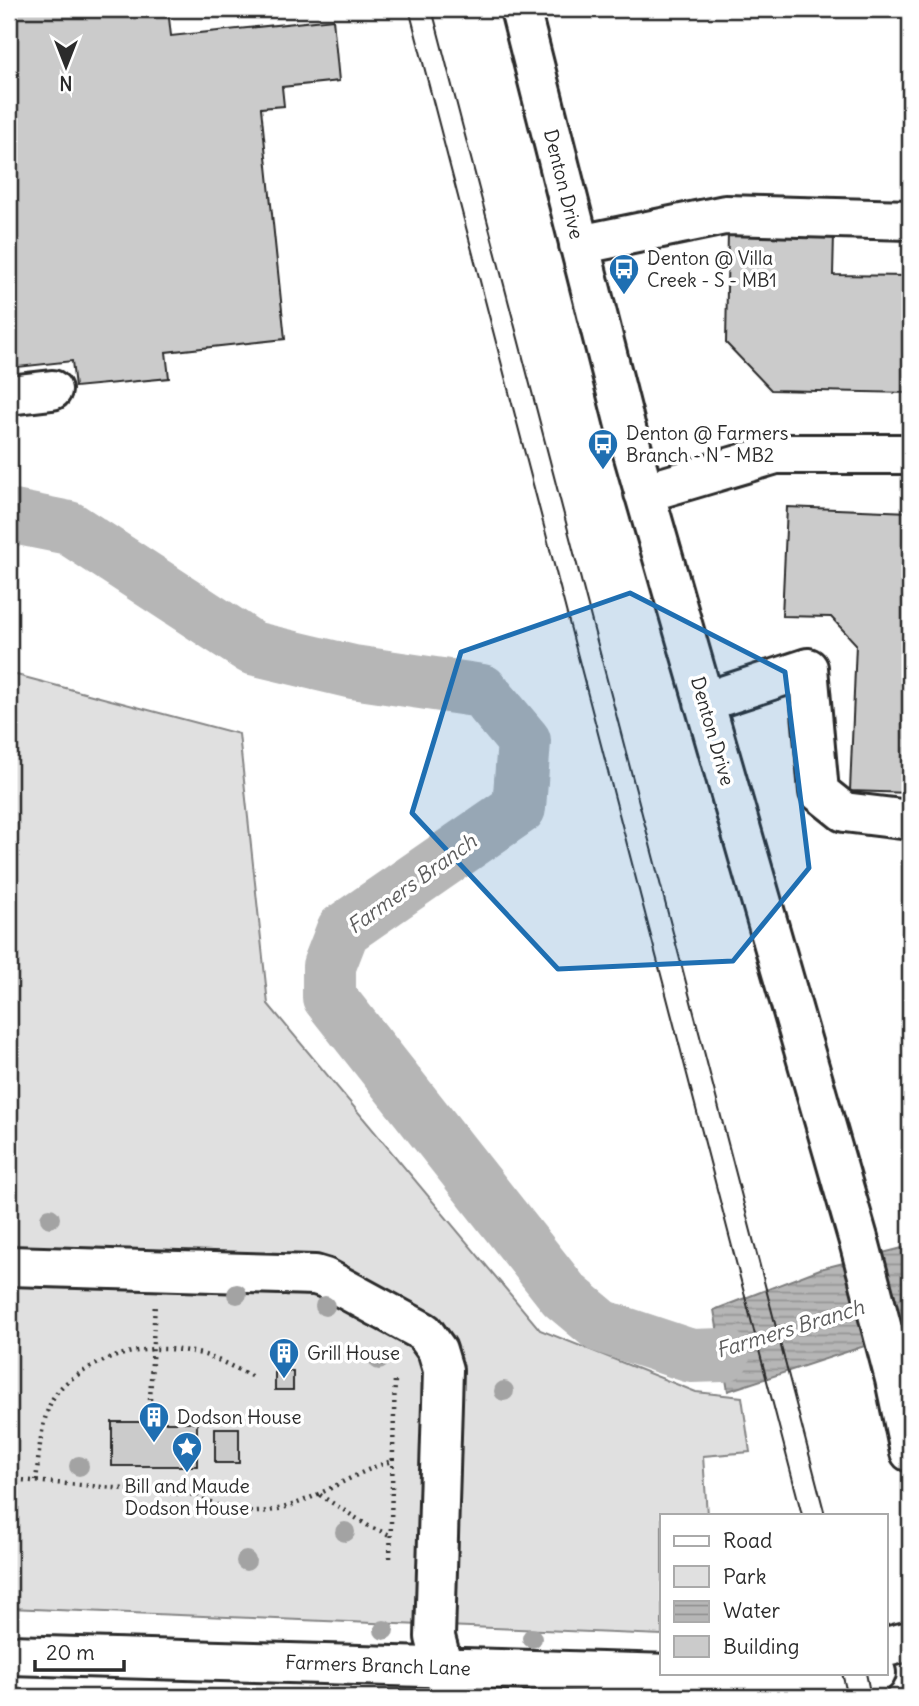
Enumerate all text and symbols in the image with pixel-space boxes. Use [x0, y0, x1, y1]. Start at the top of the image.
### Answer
north arrow [32, 32, 102, 102]
text: N [59, 71, 73, 95]
street label: Denton Drive [539, 127, 589, 241]
place label: Denton @ Villa Creek - S - MB1 [647, 246, 777, 292]
bus stop icon: Denton @ Villa Creek - S - MB1 [607, 252, 641, 296]
place label: Denton @ Farmers Branch - N - MB2 [626, 421, 789, 467]
bus stop icon: Denton @ Farmers Branch - N - MB2 [586, 427, 620, 471]
street label: Denton Drive [686, 674, 740, 788]
water label: Farmers Branch [342, 827, 482, 940]
water label: Farmers Branch [713, 1293, 868, 1364]
building icon: Grill House [267, 1336, 301, 1380]
place label: Grill House [307, 1341, 400, 1365]
building icon: Dodson House [137, 1400, 171, 1444]
place label: Dodson House [177, 1405, 301, 1429]
place icon: Bill and Maude Dodson House [170, 1430, 204, 1474]
place label: Bill and Maude Dodson House [124, 1474, 250, 1520]
legend [660, 1514, 888, 1674]
text: Road [723, 1527, 772, 1554]
text: Park [723, 1563, 766, 1590]
text: Water [723, 1597, 781, 1624]
scale bar [35, 1629, 124, 1673]
text: Building [723, 1633, 799, 1660]
text: 20 m [46, 1639, 95, 1666]
street label: Farmers Branch Lane [285, 1650, 471, 1680]

